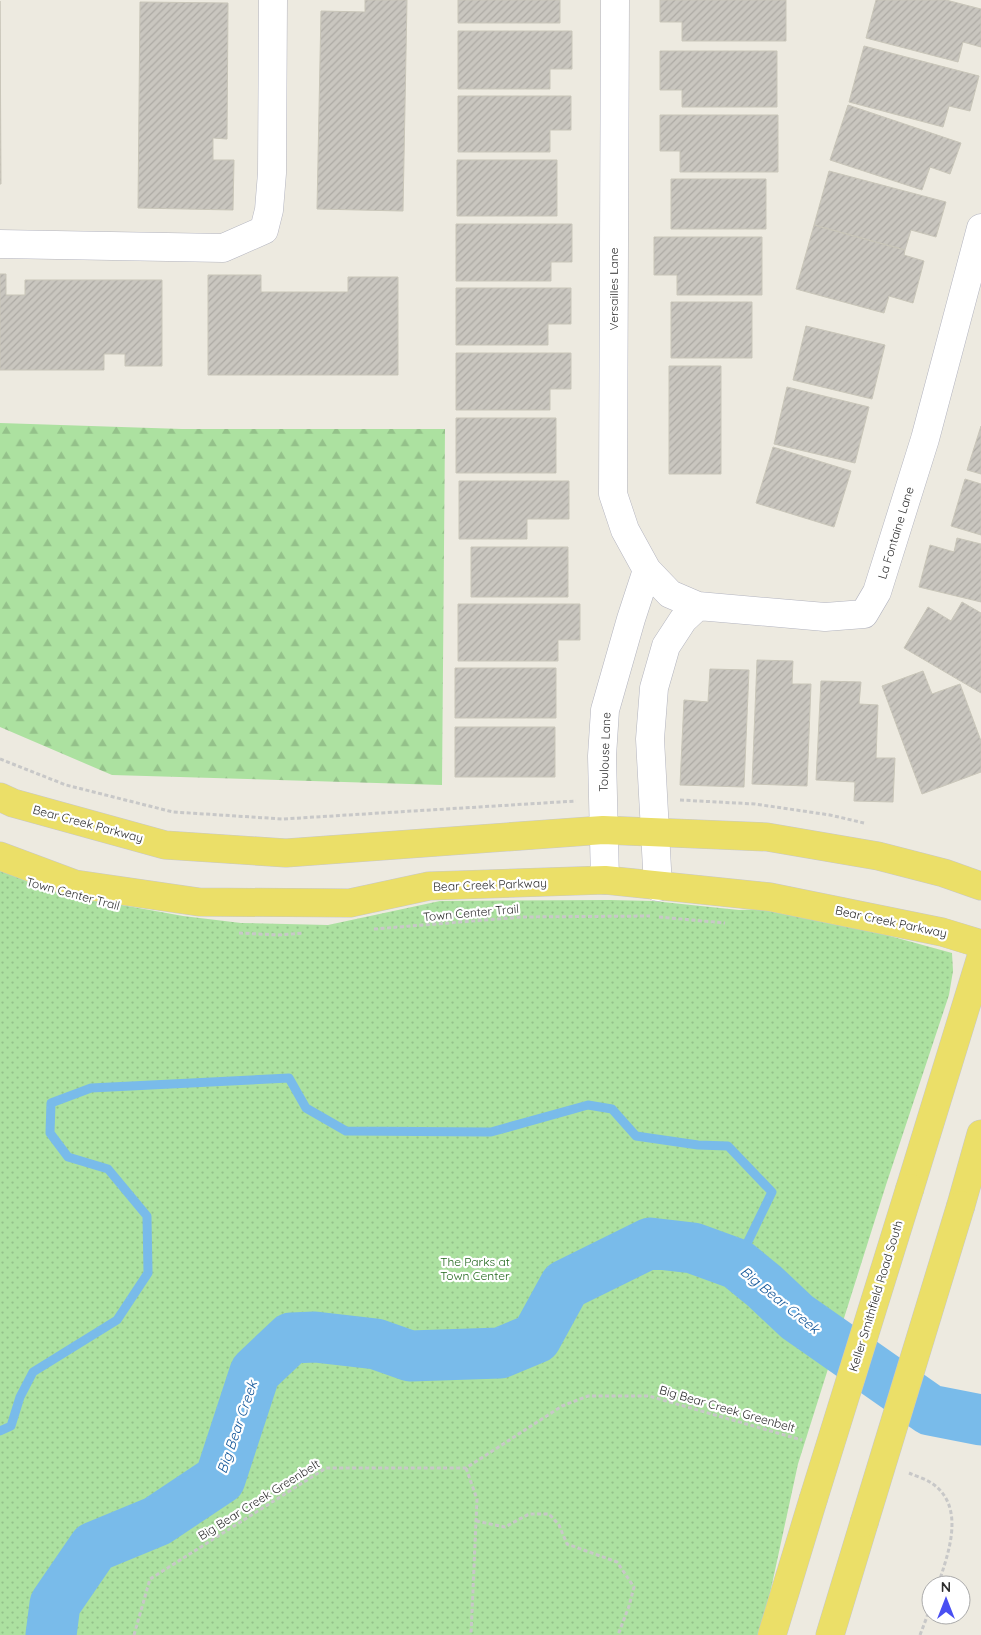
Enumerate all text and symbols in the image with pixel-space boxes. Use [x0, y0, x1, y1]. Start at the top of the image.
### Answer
street label: Versailles Lane [606, 247, 621, 331]
street label: La Fontaine Lane [874, 485, 917, 581]
street label: Toulouse Lane [596, 712, 613, 792]
street label: Bear Creek Parkway [31, 802, 145, 845]
street label: Town Center Trail [25, 874, 122, 913]
street label: Bear Creek Parkway [433, 875, 547, 894]
street label: Town Center Trail [422, 901, 519, 924]
street label: Bear Creek Parkway [834, 902, 948, 941]
street label: Keller Smithfield Road South [845, 1218, 906, 1373]
park label: The Parks at Town Center [440, 1254, 510, 1283]
water label: Big Bear Creek [737, 1262, 825, 1338]
water label: Big Bear Creek [213, 1377, 262, 1476]
street label: Big Bear Creek Greenbelt [658, 1382, 797, 1435]
street label: Big Bear Creek Greenbelt [195, 1456, 322, 1543]
north arrow [921, 1575, 971, 1625]
text: N [941, 1578, 951, 1596]

